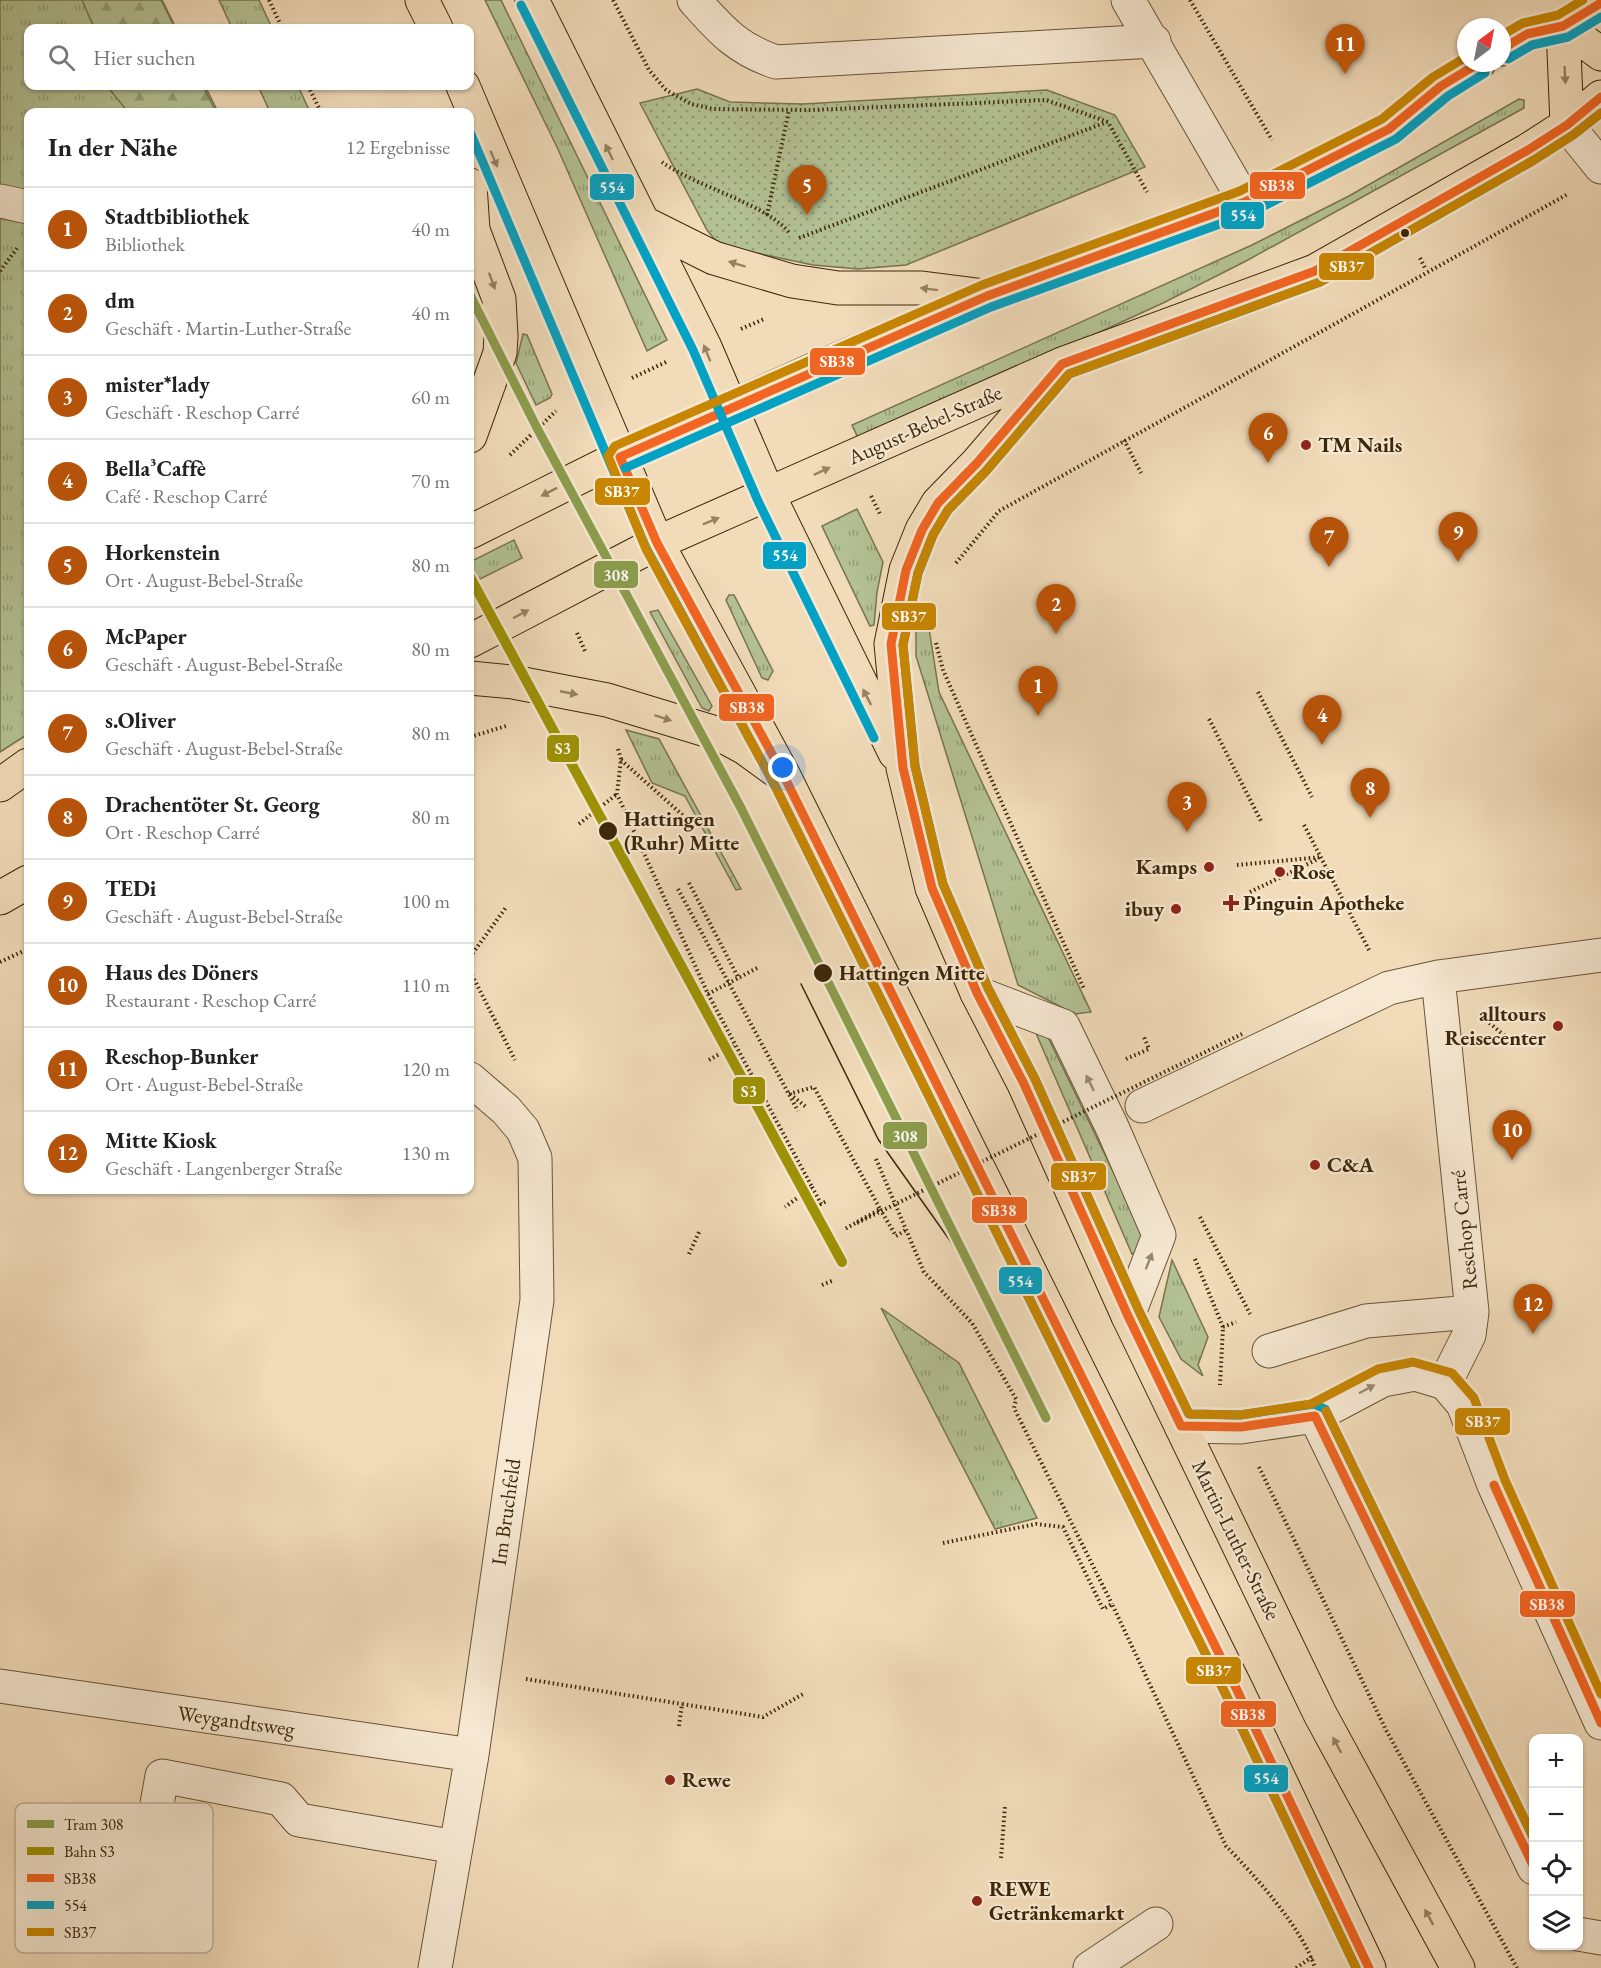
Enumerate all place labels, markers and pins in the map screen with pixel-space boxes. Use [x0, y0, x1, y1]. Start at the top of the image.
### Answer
pin: 11 [1326, 25, 1364, 74]
pin: 5 [788, 166, 826, 215]
unlabelled marker [1399, 227, 1411, 239]
pin: 6 [1248, 414, 1288, 463]
place label: TM Nails [1318, 431, 1402, 458]
marker: TM Nails [1299, 438, 1313, 452]
pin: 9 [1438, 512, 1478, 562]
pin: 7 [1310, 518, 1348, 567]
pin: 2 [1036, 584, 1076, 634]
pin: 1 [1018, 666, 1058, 716]
pin: 4 [1302, 696, 1342, 745]
pin: 8 [1350, 768, 1390, 818]
pin: 3 [1168, 782, 1206, 832]
place label: Hattingen (Ruhr) Mitte [624, 805, 740, 856]
marker: Hattingen (Ruhr) Mitte [597, 820, 619, 842]
place label: Kamps [1136, 853, 1197, 880]
place label: Rose [1292, 858, 1335, 885]
marker: Kamps [1202, 860, 1216, 874]
marker: Rose [1273, 865, 1287, 879]
place label: Pinguin Apotheke [1243, 889, 1404, 916]
place label: ibuy [1125, 895, 1165, 922]
marker: Pinguin Apotheke [1224, 896, 1238, 910]
marker: ibuy [1169, 902, 1183, 916]
place label: Hattingen Mitte [839, 959, 985, 986]
marker: Hattingen Mitte [812, 962, 834, 984]
place label: alltours Reisecenter [1445, 1000, 1546, 1051]
marker: alltours Reisecenter [1551, 1019, 1565, 1033]
pin: 10 [1492, 1110, 1532, 1160]
place label: C&A [1327, 1151, 1375, 1178]
marker: C&A [1308, 1158, 1322, 1172]
pin: 12 [1514, 1284, 1552, 1334]
place label: Rewe [682, 1766, 731, 1793]
marker: Rewe [663, 1773, 677, 1787]
place label: REWE Getränkemarkt [989, 1875, 1125, 1926]
marker: REWE Getränkemarkt [970, 1894, 984, 1908]

